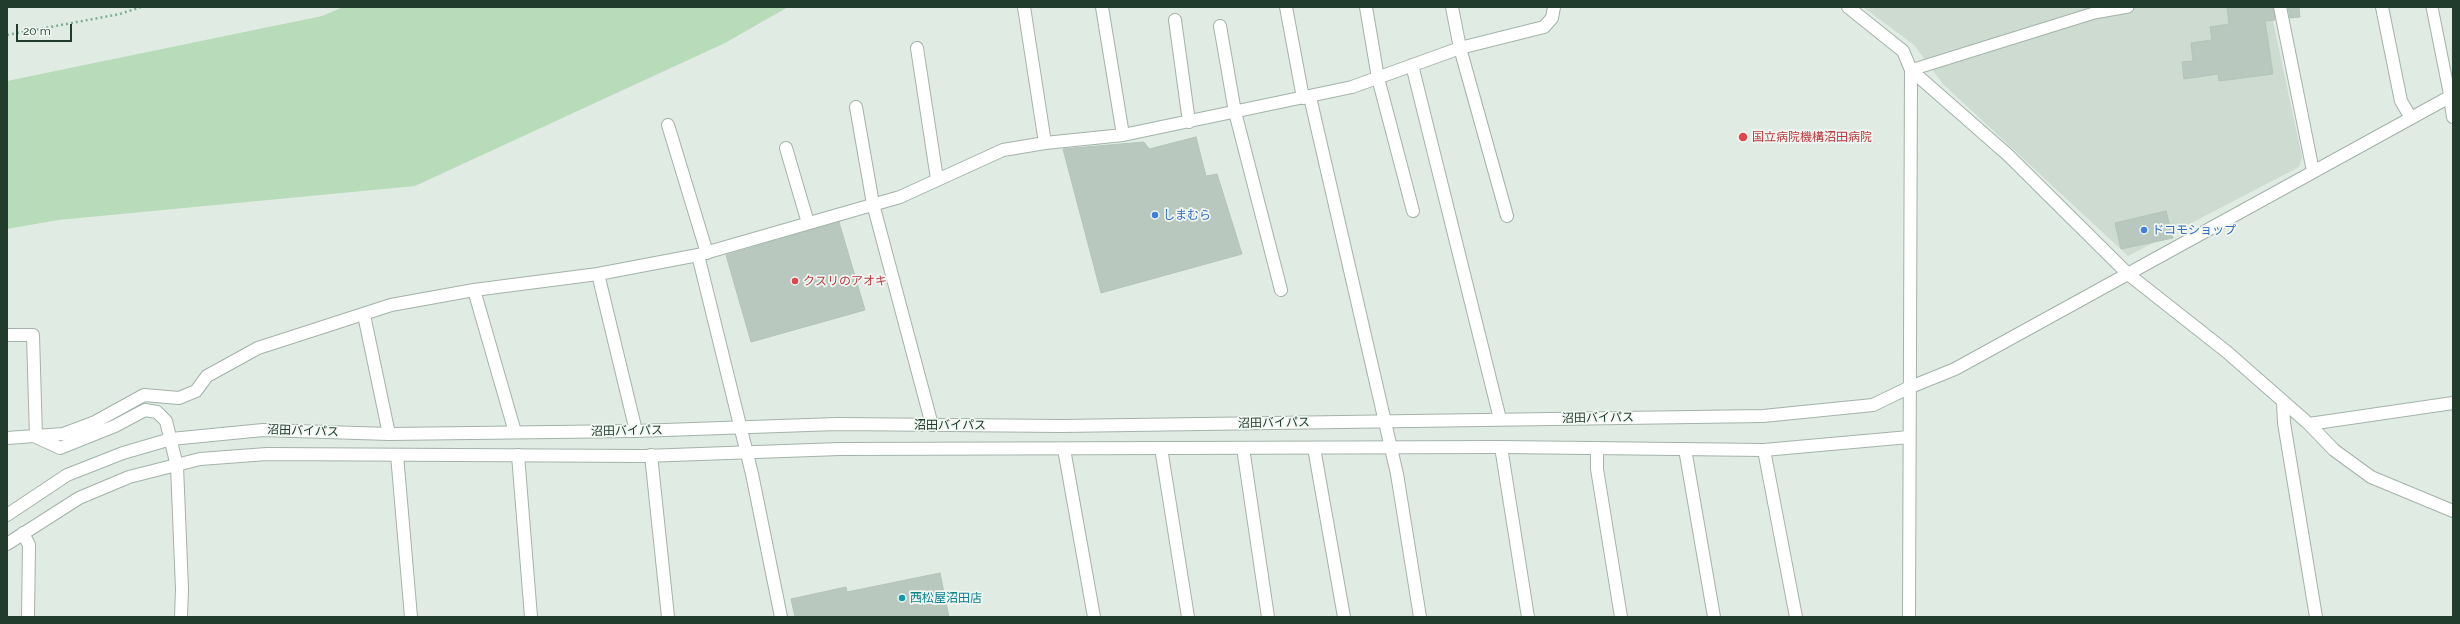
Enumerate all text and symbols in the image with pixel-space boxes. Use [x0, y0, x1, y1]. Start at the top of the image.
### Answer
scale bar [18, 16, 74, 42]
text: 20 m [23, 24, 51, 38]
place label: 国立病院機構沼田病院 [1752, 130, 1872, 144]
marker: 国立病院機構沼田病院 [1737, 131, 1749, 143]
place label: しまむら [1163, 208, 1211, 222]
marker: しまむら [1150, 210, 1160, 220]
place label: ドコモショップ [2152, 223, 2236, 237]
marker: ドコモショップ [2139, 225, 2149, 235]
place label: クスリのアオキ [803, 274, 887, 288]
marker: クスリのアオキ [790, 276, 800, 286]
street label: 沼田バイパス [1562, 410, 1634, 426]
street label: 沼田バイパス [1238, 415, 1310, 431]
street label: 沼田バイパス [914, 418, 986, 432]
street label: 沼田バイパス [267, 423, 339, 439]
street label: 沼田バイパス [591, 423, 663, 439]
place label: 西松屋沼田店 [910, 591, 982, 605]
marker: 西松屋沼田店 [897, 593, 907, 603]

